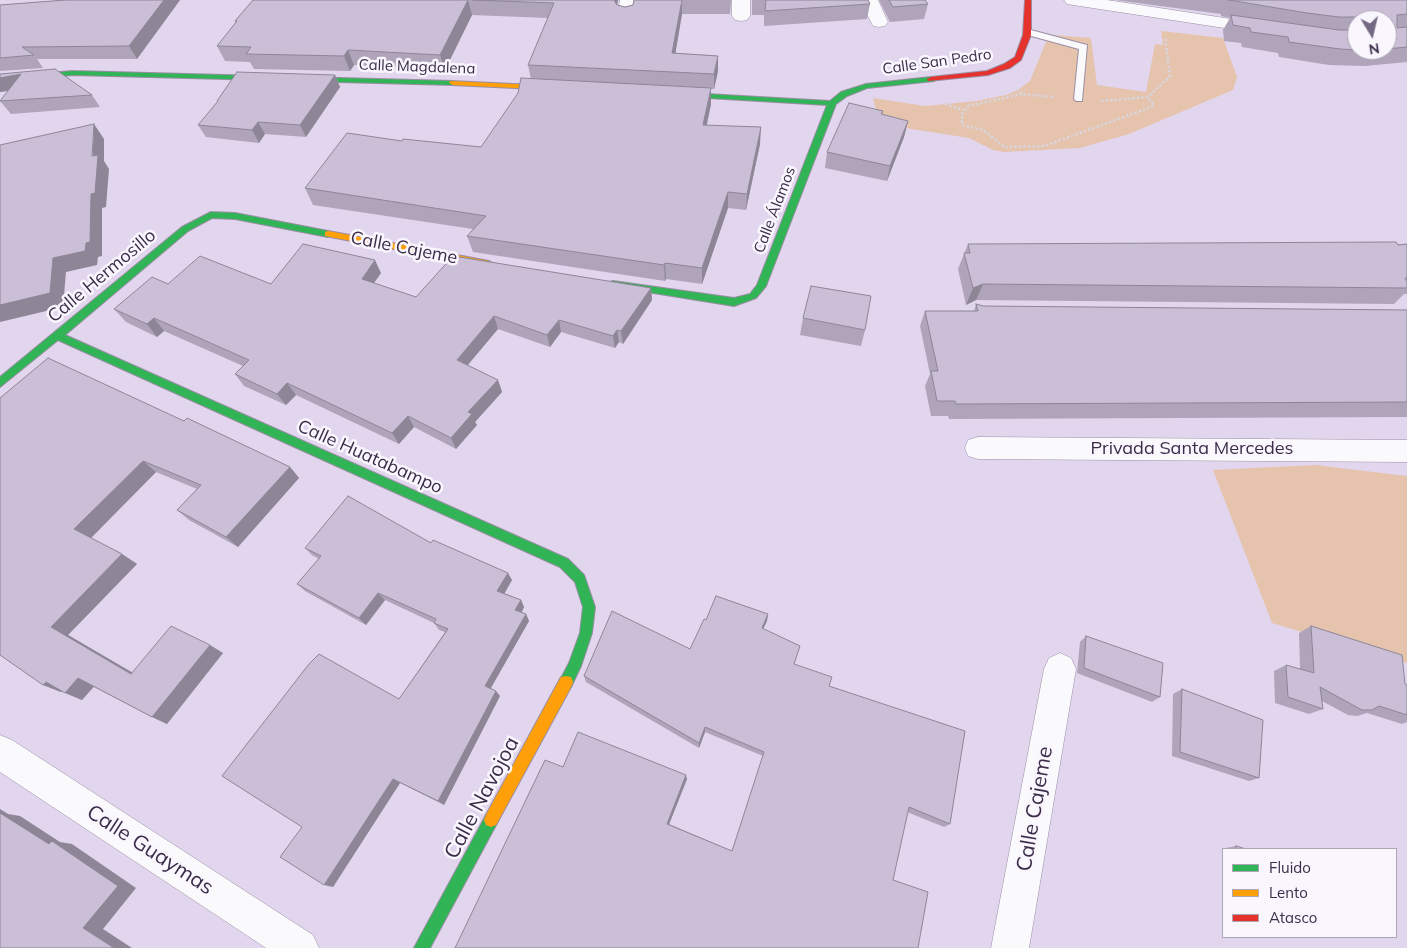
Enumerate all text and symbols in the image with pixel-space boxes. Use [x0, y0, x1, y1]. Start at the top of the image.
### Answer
north arrow [1347, 10, 1397, 60]
text: N [1368, 39, 1381, 59]
street label: Calle San Pedro [881, 45, 993, 79]
street label: Calle Magdalena [358, 56, 476, 78]
street label: Calle Álamos [750, 164, 800, 256]
street label: Calle Hermosillo [44, 225, 160, 327]
street label: Calle Cajeme [349, 227, 459, 269]
street label: Calle Huatabampo [294, 415, 446, 499]
street label: Privada Santa Mercedes [1091, 438, 1293, 460]
street label: Calle Navojoa [439, 733, 525, 863]
street label: Calle Cajeme [1012, 745, 1058, 873]
street label: Calle Guaymas [82, 800, 218, 900]
legend [1222, 848, 1397, 938]
text: Fluido [1269, 858, 1311, 877]
text: Lento [1269, 883, 1308, 902]
text: Atasco [1269, 908, 1317, 927]

